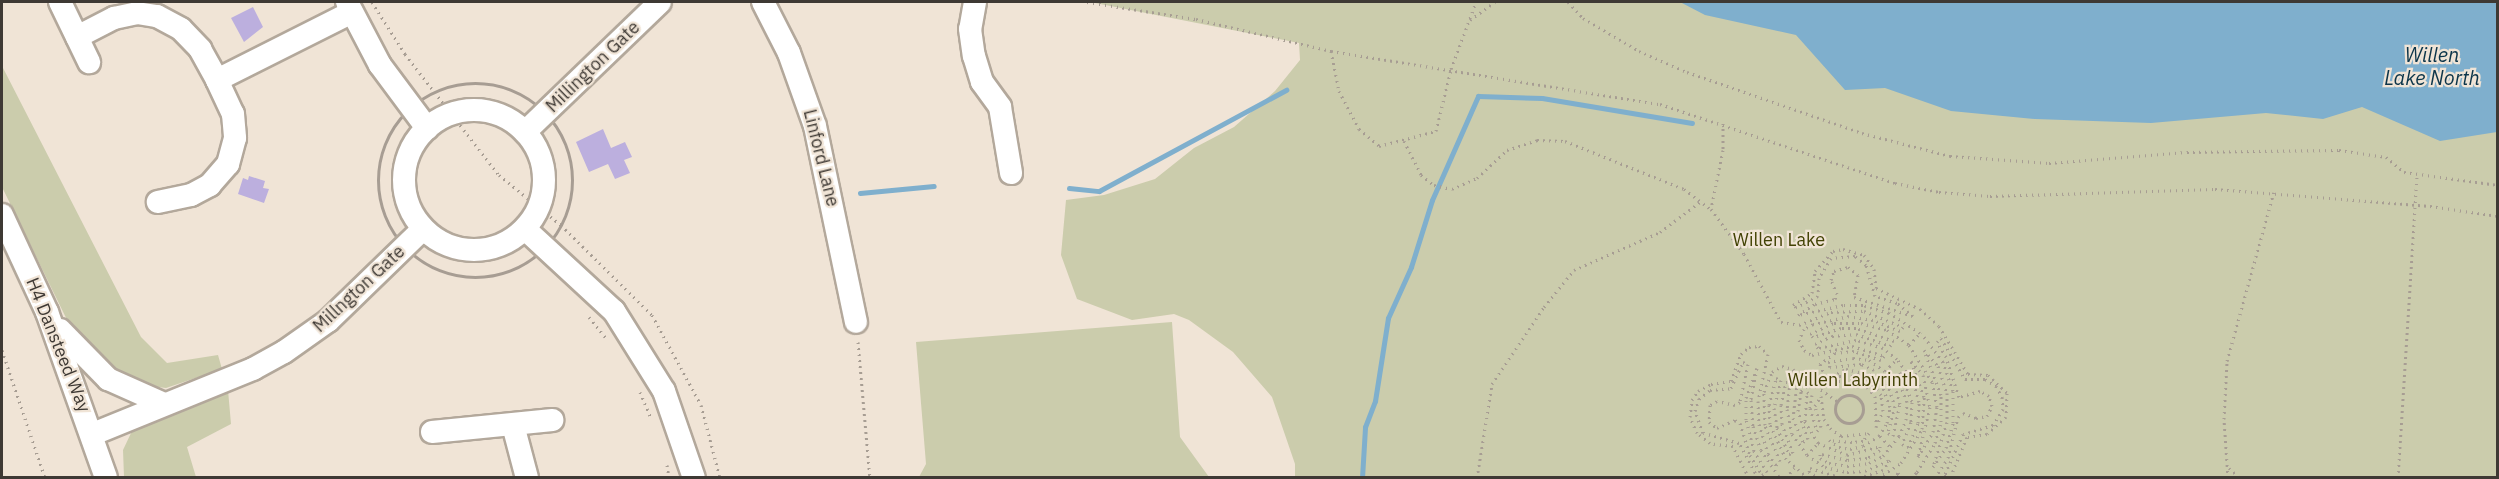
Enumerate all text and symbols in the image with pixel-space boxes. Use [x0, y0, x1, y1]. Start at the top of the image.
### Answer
street label: Millington Gate [542, 17, 644, 117]
water label: Willen Lake North [2384, 43, 2480, 90]
street label: Linford Lane [798, 107, 844, 209]
park label: Willen Lake [1733, 229, 1825, 251]
street label: Millngton Gate [309, 241, 409, 337]
street label: H4 Dansteed Way [21, 274, 95, 416]
park label: Willen Labyrinth [1788, 369, 1918, 391]

